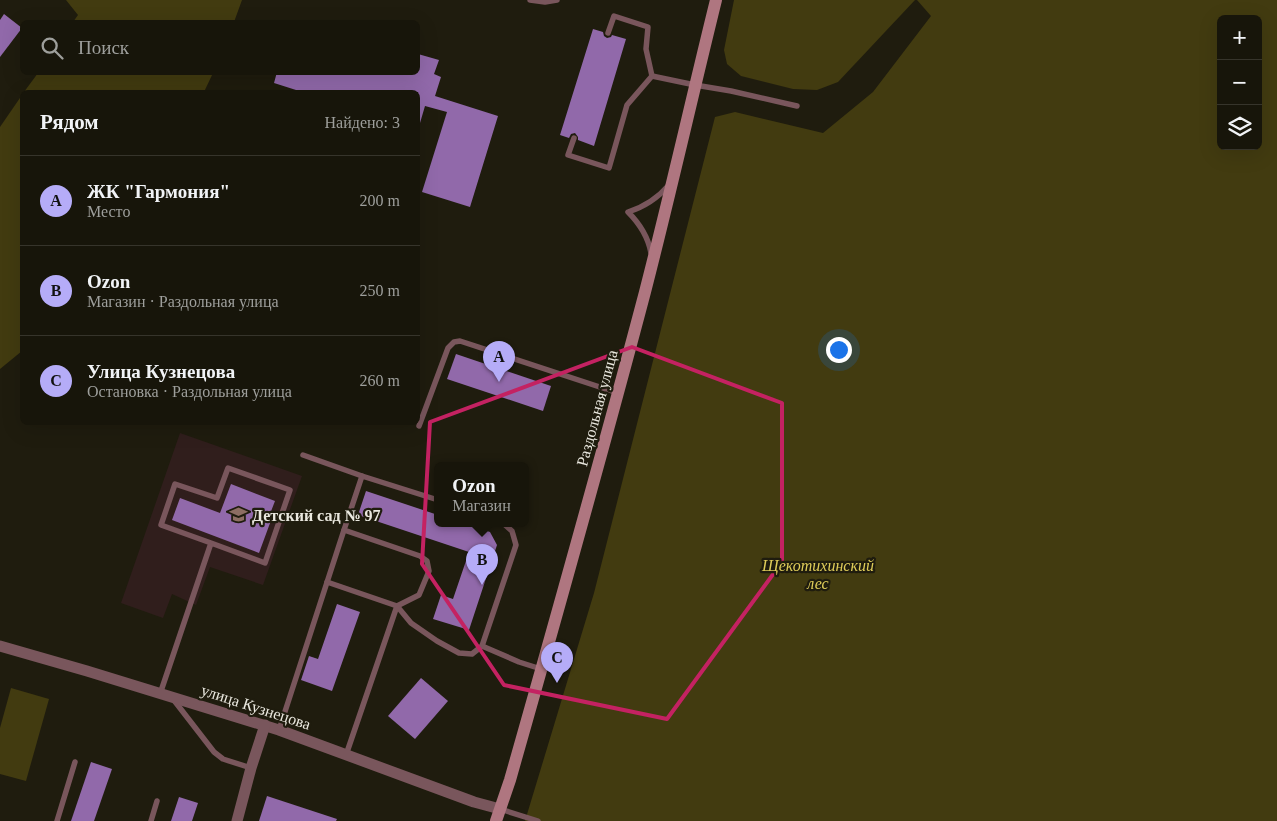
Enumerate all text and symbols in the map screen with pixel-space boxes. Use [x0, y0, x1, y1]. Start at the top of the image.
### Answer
map controls [1217, 15, 1262, 150]
button: + [1217, 15, 1262, 60]
search box [20, 20, 420, 75]
icon: search [38, 34, 66, 62]
text: Поиск [78, 37, 129, 58]
button: − [1217, 60, 1262, 105]
button: layers [1217, 105, 1262, 150]
text: Рядом [40, 110, 99, 134]
text: Найдено: 3 [325, 114, 400, 131]
text: ЖК "Гармония" [87, 181, 230, 202]
text: A [50, 192, 62, 209]
text: 200 m [360, 192, 400, 209]
text: Место [87, 203, 130, 220]
text: Ozon [87, 271, 130, 292]
text: B [51, 282, 61, 299]
text: 250 m [360, 282, 400, 299]
text: Магазин · Раздольная улица [87, 293, 279, 310]
your location [826, 337, 852, 363]
pin: A [483, 341, 515, 382]
street label: Раздольная улица [573, 348, 622, 468]
text: Улица Кузнецова [87, 361, 235, 382]
text: C [50, 372, 62, 389]
text: 260 m [360, 372, 400, 389]
text: Остановка · Раздольная улица [87, 383, 292, 400]
popup [434, 462, 529, 527]
text: Ozon [452, 475, 496, 496]
text: Магазин [452, 497, 511, 514]
school or university icon: Детский сад № 97 [228, 505, 248, 525]
place label: Детский сад № 97 [252, 507, 381, 525]
pin: B [466, 544, 498, 585]
park label: Щекотихинский лес [761, 557, 874, 592]
pin: C [541, 642, 573, 683]
street label: улица Кузнецова [199, 681, 313, 734]

